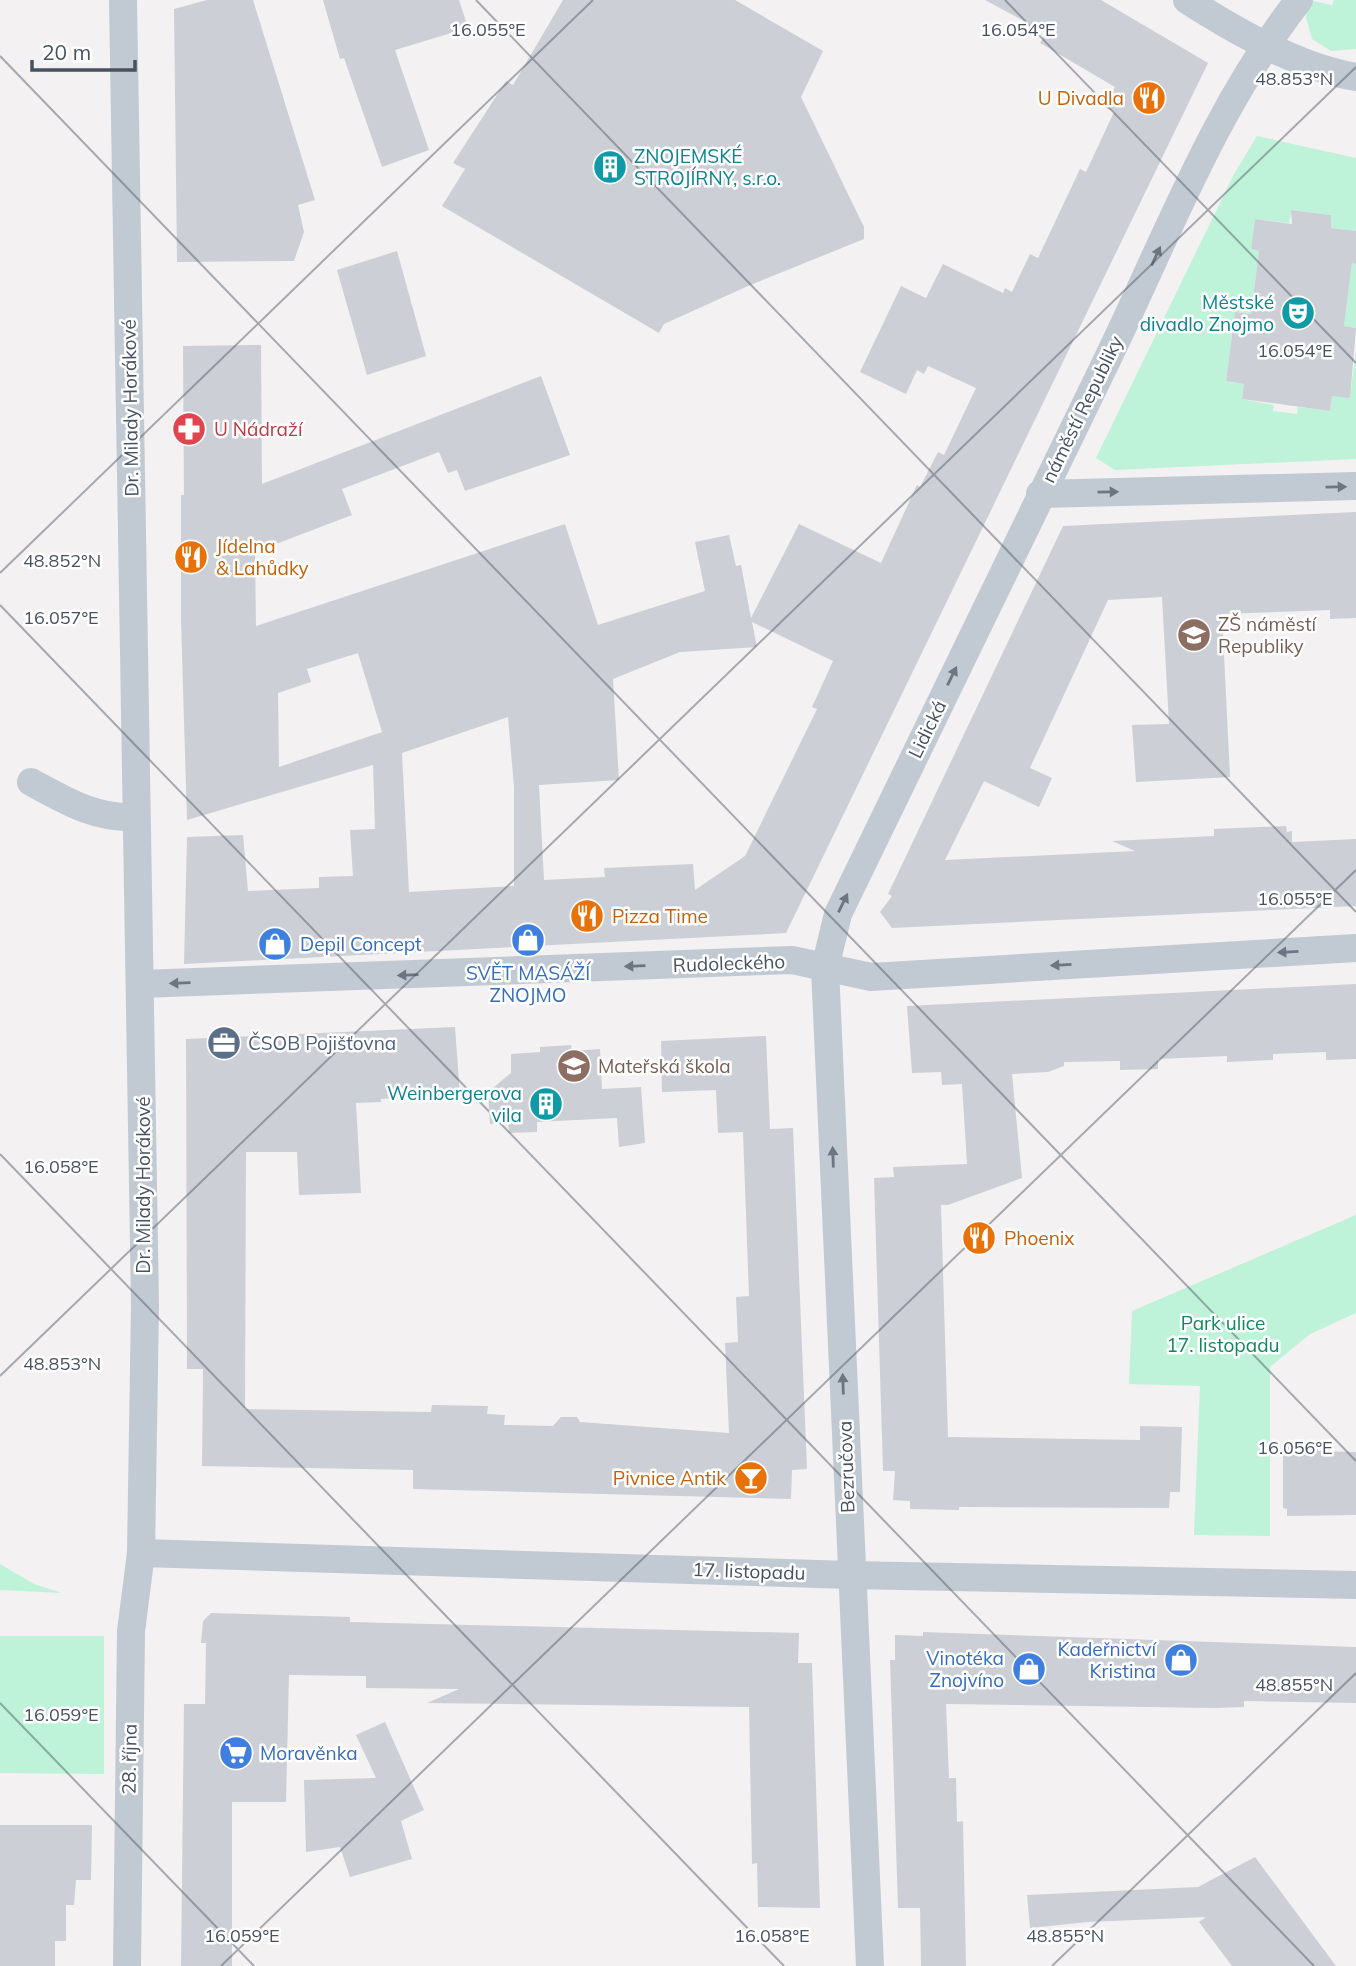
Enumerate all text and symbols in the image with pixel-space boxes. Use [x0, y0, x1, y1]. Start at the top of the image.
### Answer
text: 16.055°E [450, 18, 526, 41]
text: 16.054°E [980, 18, 1056, 41]
scale bar [32, 28, 135, 72]
text: 20 m [42, 39, 91, 65]
text: 48.853°N [1255, 67, 1333, 90]
restaurant icon: U Divadla [1130, 79, 1168, 117]
place label: U Divadla [1038, 86, 1124, 110]
place label: ZNOJEMSKÉ STROJÍRNY, s.r.o. [634, 144, 781, 190]
building icon: ZNOJEMSKÉ STROJÍRNY, s.r.o. [591, 148, 629, 186]
one-way arrow [1150, 246, 1162, 266]
place label: Městské divadlo Znojmo [1140, 290, 1274, 336]
theatre icon: Městské divadlo Znojmo [1279, 294, 1317, 332]
street label: Dr. Milady Horákové [116, 319, 144, 497]
street label: náměstí Republiky [1036, 332, 1128, 486]
text: 16.054°E [1257, 339, 1333, 362]
pharmacy icon: U Nádraží [170, 410, 208, 448]
place label: U Nádraží [214, 417, 304, 441]
one-way arrow [1325, 481, 1347, 492]
one-way arrow [1098, 486, 1120, 498]
place label: Jídelna & Lahůdky [216, 534, 309, 580]
restaurant icon: Jídelna & Lahůdky [172, 538, 210, 576]
text: 48.852°N [23, 549, 101, 572]
text: 16.057°E [23, 606, 99, 629]
place label: ZŠ náměstí Republiky [1218, 612, 1318, 658]
school or university icon: ZŠ náměstí Republiky [1175, 616, 1213, 654]
one-way arrow [947, 666, 958, 686]
street label: Lidická [903, 696, 951, 762]
text: 16.055°E [1257, 887, 1333, 910]
one-way arrow [837, 893, 849, 913]
restaurant icon: Pizza Time [568, 897, 606, 935]
place label: Pizza Time [612, 904, 708, 928]
shop icon: SVĚT MASÁŽÍ ZNOJMO [509, 921, 547, 959]
shop icon: Depil Concept [256, 925, 294, 963]
place label: Depil Concept [300, 932, 422, 956]
one-way arrow [1277, 947, 1299, 958]
street label: Rudoleckého [672, 949, 786, 977]
one-way arrow [624, 960, 646, 971]
one-way arrow [1050, 960, 1072, 971]
place label: SVĚT MASÁŽÍ ZNOJMO [466, 961, 591, 1007]
one-way arrow [397, 969, 419, 980]
one-way arrow [169, 978, 191, 989]
office icon: ČSOB Pojišťovna [205, 1024, 243, 1062]
place label: ČSOB Pojišťovna [248, 1031, 396, 1055]
school or university icon: Mateřská škola [555, 1047, 593, 1085]
place label: Mateřská škola [598, 1054, 731, 1078]
place label: Weinbergerova vila [387, 1081, 522, 1127]
building icon: Weinbergerova vila [527, 1085, 565, 1123]
street label: Dr. Milady Horákové [131, 1096, 155, 1274]
one-way arrow [827, 1146, 838, 1168]
text: 16.058°E [23, 1155, 99, 1178]
restaurant icon: Phoenix [960, 1219, 998, 1257]
place label: Phoenix [1004, 1226, 1075, 1250]
park label: Park ulice 17. listopadu [1166, 1311, 1280, 1357]
text: 48.853°N [23, 1352, 101, 1375]
one-way arrow [837, 1373, 848, 1395]
street label: Bezručova [832, 1421, 860, 1513]
text: 16.056°E [1257, 1436, 1333, 1459]
bar icon: Pivnice Antik [732, 1459, 770, 1497]
place label: Pivnice Antik [613, 1466, 726, 1490]
street label: 17. listopadu [692, 1557, 806, 1585]
place label: Kadeřnictví Kristina [1057, 1637, 1157, 1683]
shop icon: Kadeřnictví Kristina [1162, 1641, 1200, 1679]
place label: Vinotéka Znojvíno [926, 1646, 1004, 1692]
shop icon: Vinotéka Znojvíno [1010, 1650, 1048, 1688]
text: 48.855°N [1255, 1673, 1333, 1696]
text: 16.059°E [23, 1703, 99, 1726]
street label: 28. října [116, 1724, 142, 1794]
supermarket icon: Moravěnka [217, 1734, 255, 1772]
place label: Moravěnka [260, 1741, 358, 1765]
text: 16.059°E [204, 1924, 280, 1947]
text: 16.058°E [734, 1924, 810, 1947]
text: 48.855°N [1026, 1924, 1104, 1947]

